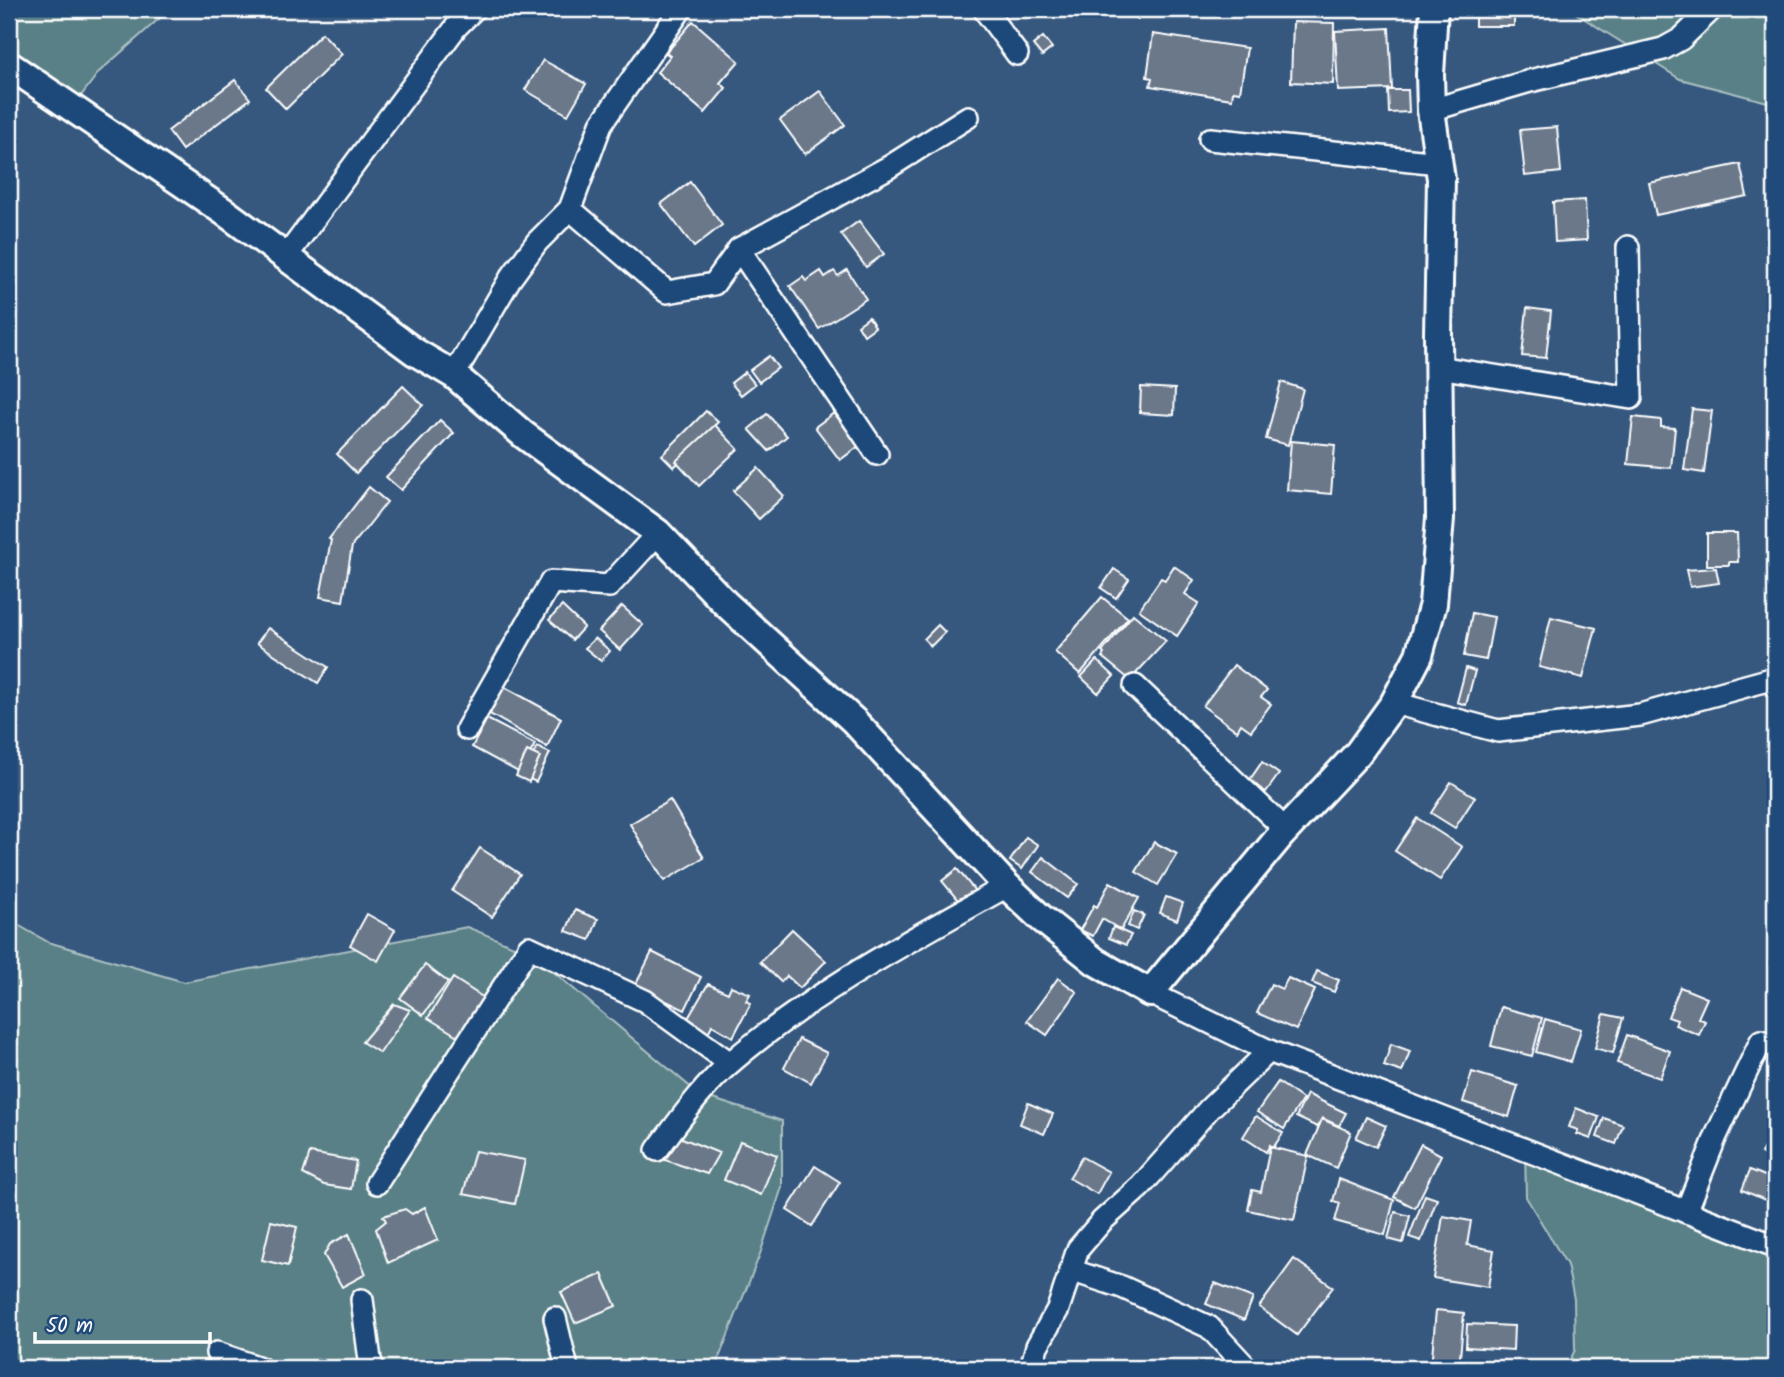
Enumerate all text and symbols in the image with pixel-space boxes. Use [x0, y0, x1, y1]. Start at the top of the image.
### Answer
scale bar [35, 1300, 210, 1344]
text: 50 m [46, 1310, 93, 1343]

